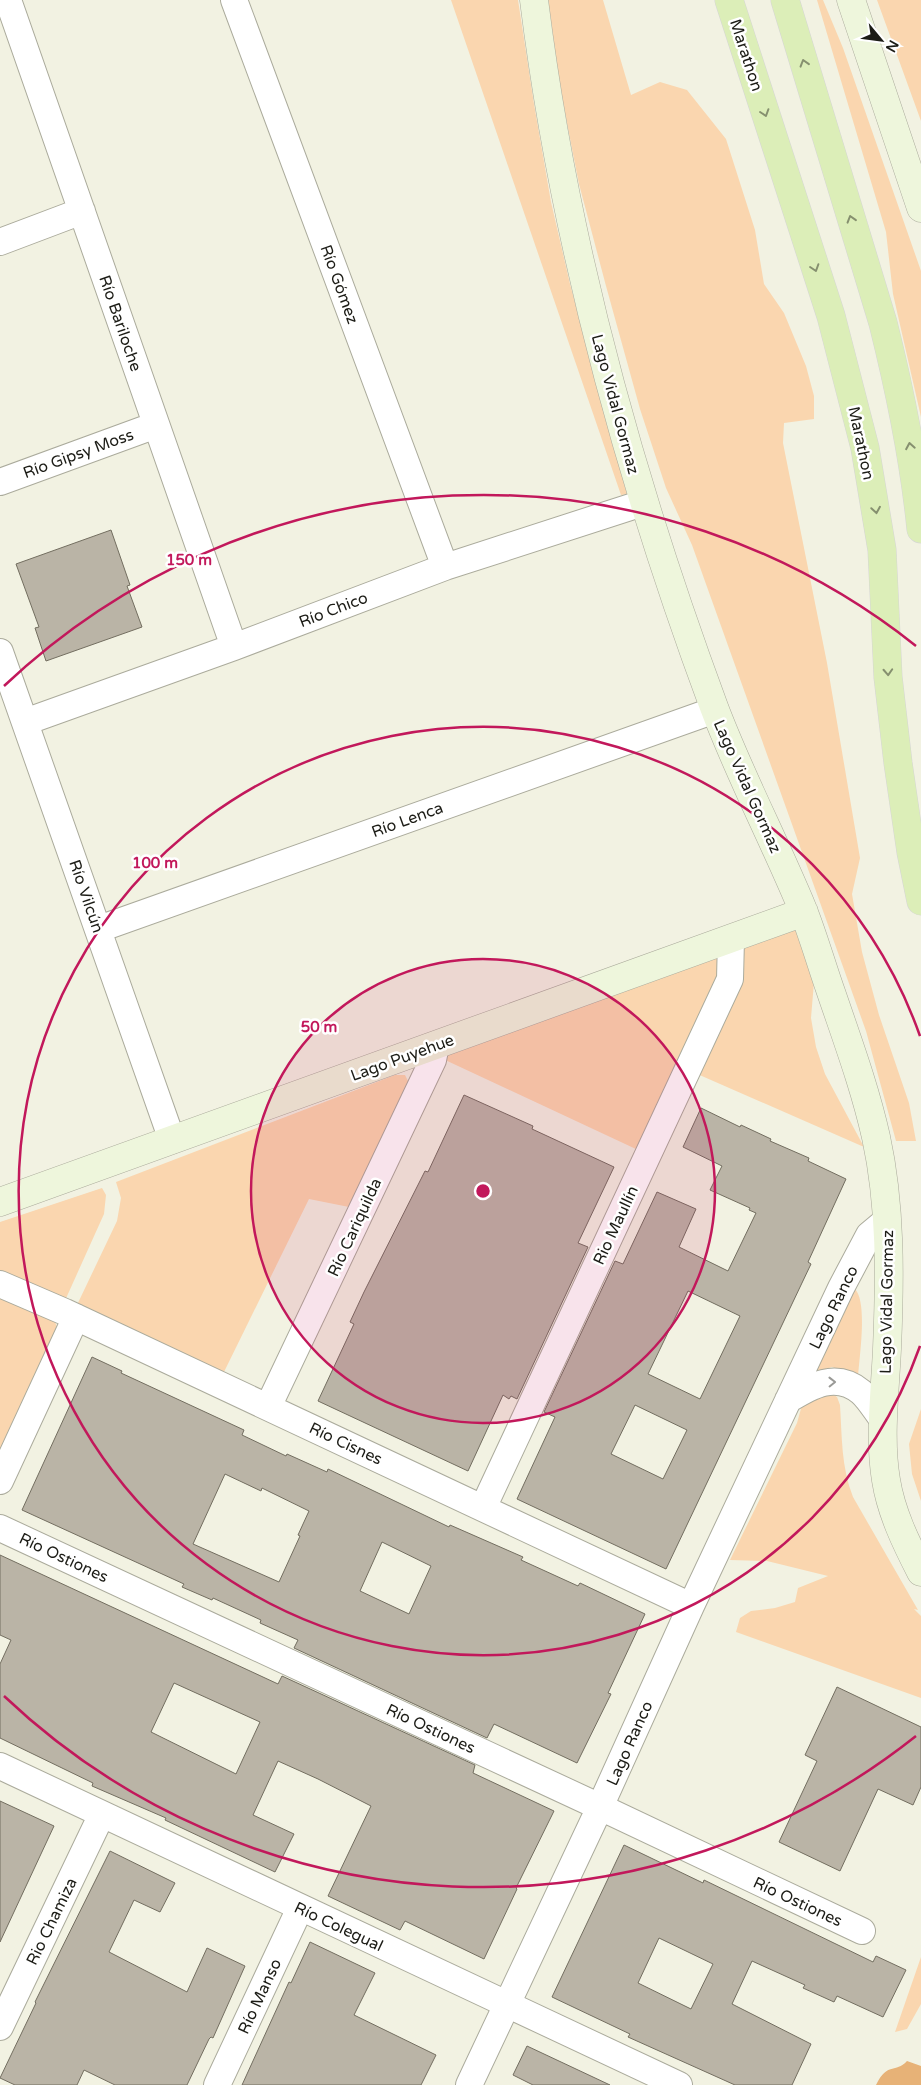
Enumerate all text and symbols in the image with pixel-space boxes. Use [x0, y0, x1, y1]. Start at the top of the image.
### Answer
north arrow [856, 15, 906, 65]
street label: Marathon [725, 17, 767, 94]
text: N [882, 37, 902, 55]
one-way arrow [800, 60, 810, 68]
one-way arrow [760, 108, 770, 117]
one-way arrow [847, 215, 857, 224]
street label: Río Gómez [315, 242, 363, 327]
one-way arrow [809, 263, 819, 271]
street label: Río Bariloche [94, 273, 146, 374]
street label: Lago Vidal Gormaz [587, 332, 643, 476]
street label: Marathon [843, 405, 879, 482]
street label: Río Gipsy Moss [20, 425, 136, 483]
one-way arrow [905, 442, 915, 450]
one-way arrow [870, 506, 880, 514]
text: 150 m [166, 551, 212, 569]
street label: Río Chico [296, 588, 371, 632]
one-way arrow [883, 668, 894, 676]
street label: Lago Vidal Gormaz [709, 717, 786, 856]
street label: Río Lenca [369, 798, 446, 842]
text: 100 m [132, 854, 178, 872]
street label: Río Vilcún [64, 857, 108, 936]
text: 50 m [301, 1018, 337, 1036]
street label: Lago Puyehue [348, 1030, 457, 1086]
street label: Río Cariquilda [323, 1175, 386, 1280]
centre of rings [474, 1182, 492, 1200]
street label: Rio Maullín [589, 1183, 643, 1268]
street label: Lago Vidal Gormaz [876, 1230, 898, 1374]
street label: Lago Ranco [805, 1262, 863, 1352]
one-way arrow [828, 1377, 836, 1388]
street label: Río Cisnes [306, 1418, 385, 1470]
street label: Río Ostiones [16, 1529, 111, 1587]
street label: Lago Ranco [602, 1698, 657, 1789]
street label: Río Ostiones [383, 1700, 478, 1758]
street label: Río Ostiones [750, 1873, 845, 1931]
street label: Rio Chamiza [22, 1874, 82, 1968]
street label: Río Colegual [291, 1898, 386, 1956]
street label: Río Manso [234, 1956, 286, 2037]

